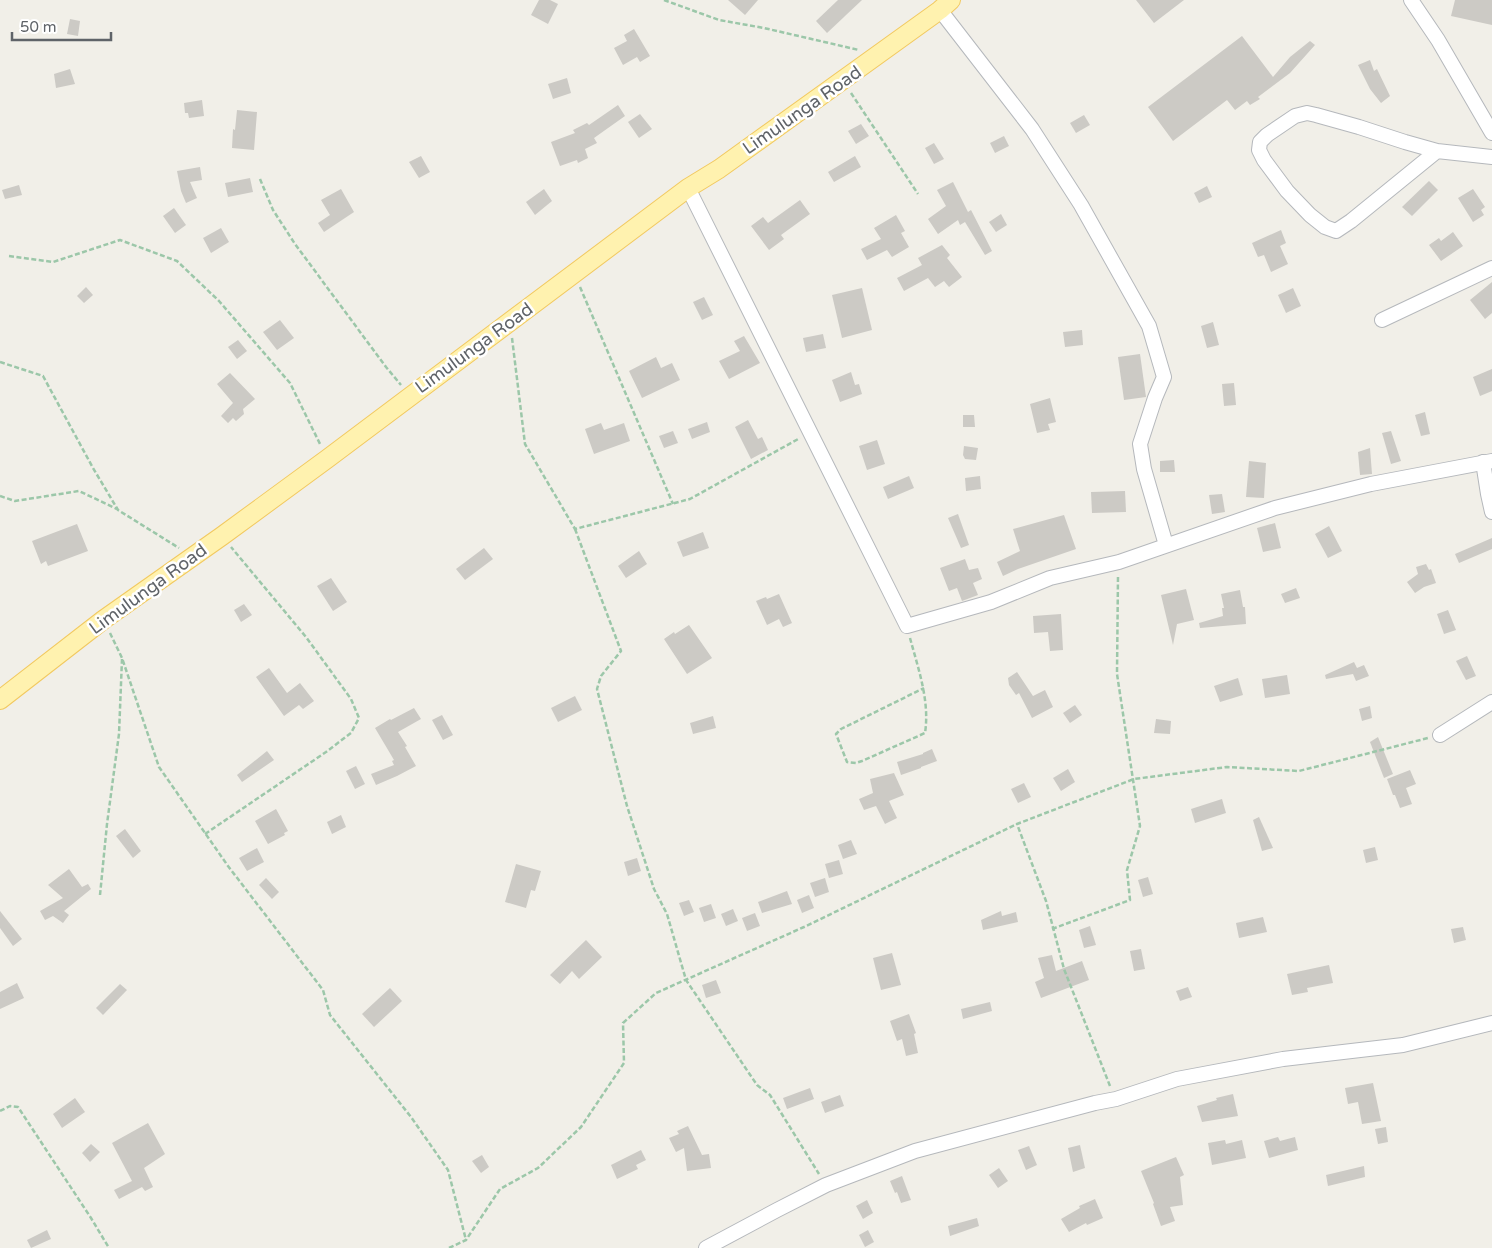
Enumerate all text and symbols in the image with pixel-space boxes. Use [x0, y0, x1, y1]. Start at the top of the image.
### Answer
scale bar [12, 10, 111, 42]
text: 50 m [20, 18, 57, 36]
street label: Limulunga Road [738, 61, 866, 159]
street label: Limulunga Road [411, 298, 537, 398]
street label: Limulunga Road [85, 539, 211, 639]

